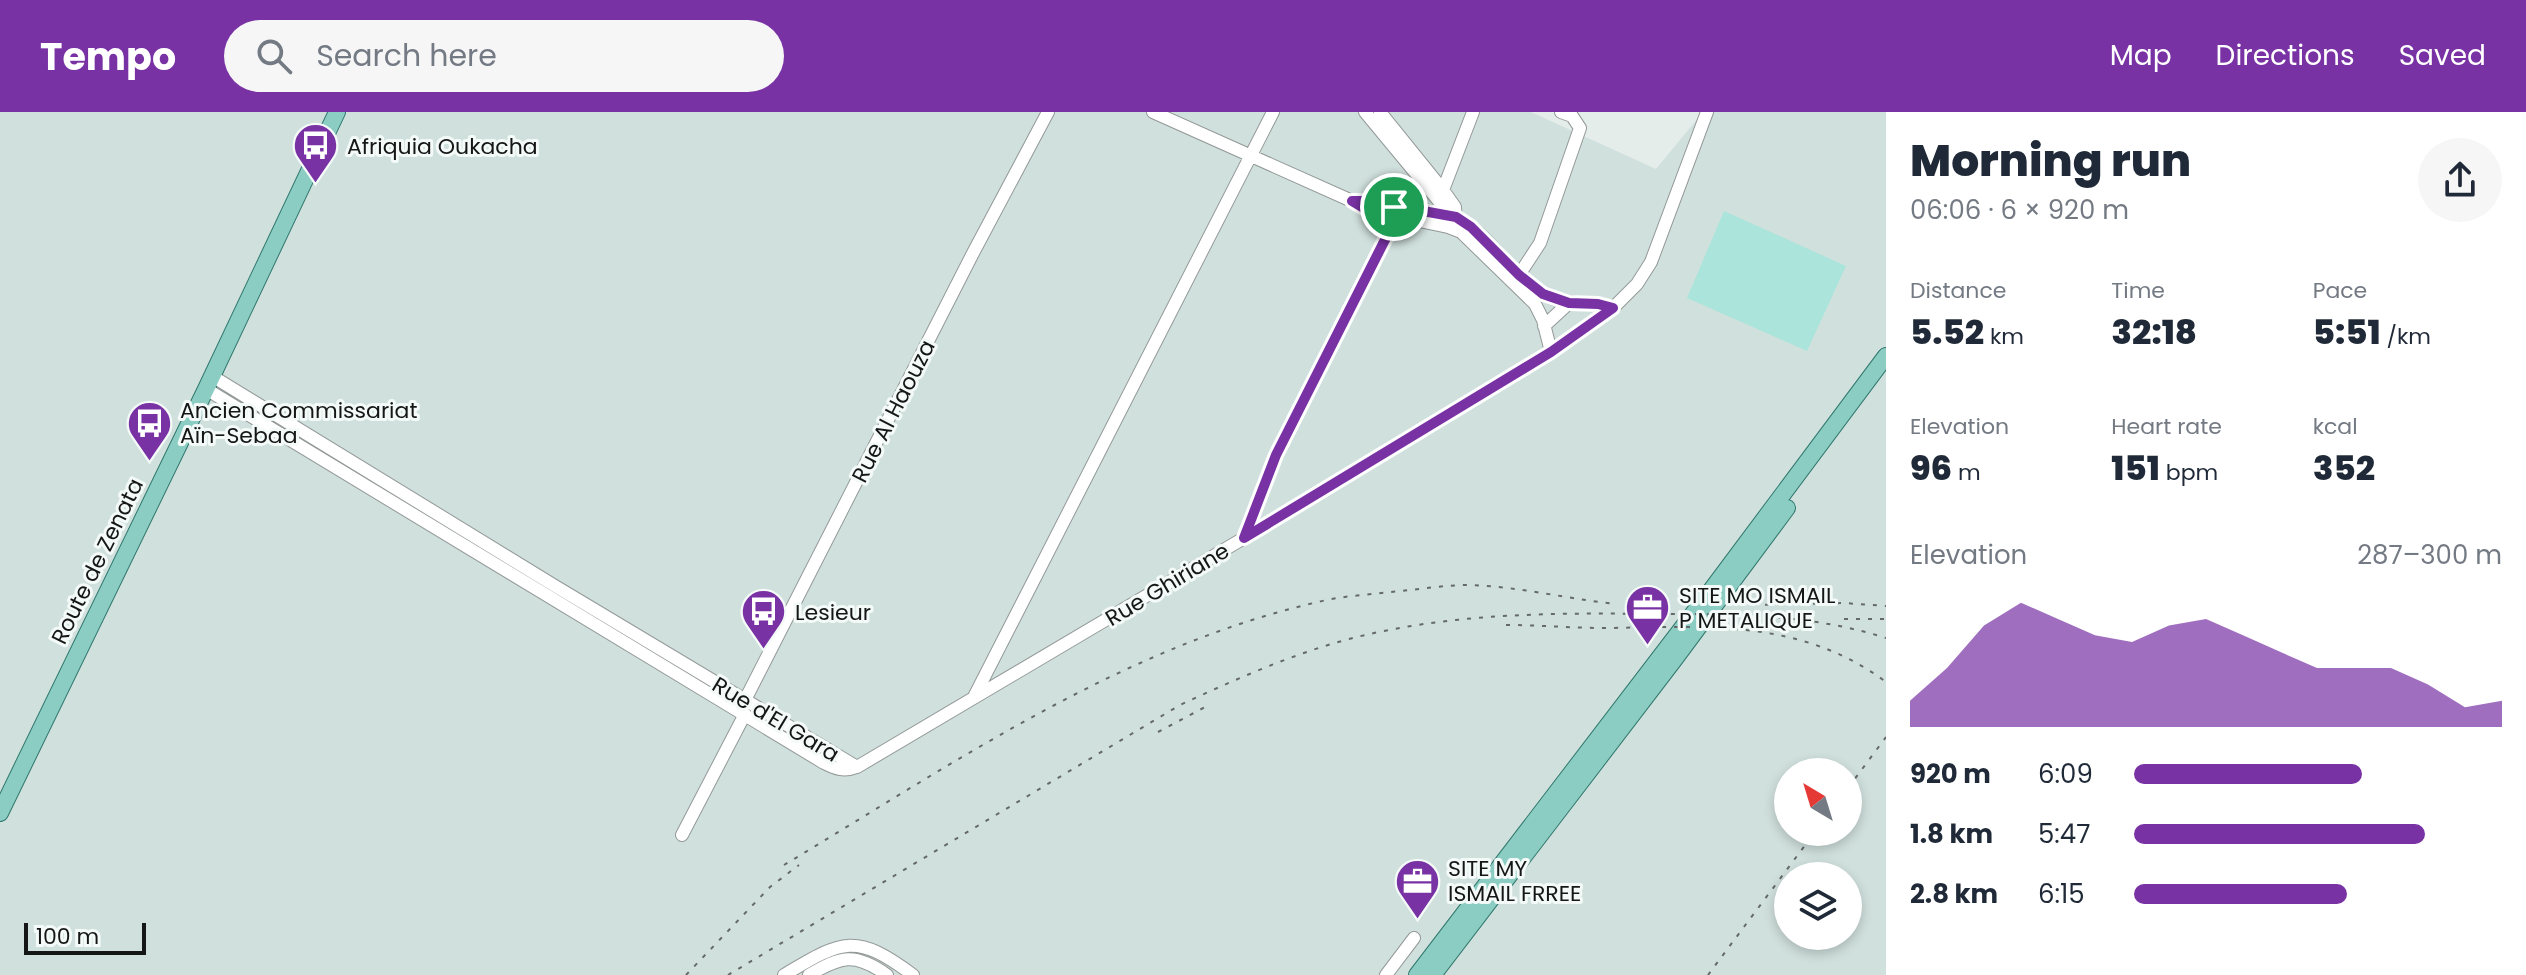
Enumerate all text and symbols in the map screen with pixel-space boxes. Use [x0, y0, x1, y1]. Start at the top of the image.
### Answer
search box [224, 20, 784, 92]
text: Tempo [40, 30, 176, 83]
icon: search [252, 34, 296, 78]
text: Search here [316, 34, 497, 77]
text: Map [2110, 36, 2172, 75]
text: Directions [2216, 36, 2355, 75]
text: Saved [2399, 36, 2486, 75]
bus stop icon: Afriquia Oukacha [292, 122, 340, 185]
text: Morning run [1910, 130, 2191, 191]
place label: Afriquia Oukacha [347, 131, 538, 162]
button: share [2418, 138, 2502, 222]
pin [1360, 173, 1428, 241]
icon: arrive [1372, 185, 1416, 229]
text: 06:06 · 6 × 920 m [1910, 192, 2129, 228]
text: Distance [1910, 275, 2006, 306]
text: Time [2111, 275, 2165, 306]
text: Pace [2313, 275, 2367, 306]
text: 5.52 [1910, 308, 1984, 356]
text: 32:18 [2111, 308, 2197, 356]
text: 5:51 [2313, 308, 2381, 356]
text: km [1984, 321, 2024, 352]
text: /km [2381, 321, 2431, 352]
street label: Rue Al Haouza [844, 335, 943, 488]
place label: Ancien Commissariat Aïn-Sebaa [180, 395, 417, 451]
bus stop icon: Ancien Commissariat Aïn-Sebaa [125, 399, 173, 462]
text: Elevation [1910, 411, 2009, 442]
text: Heart rate [2111, 411, 2222, 442]
text: kcal [2313, 411, 2358, 442]
text: 96 [1910, 444, 1952, 492]
text: 151 [2111, 444, 2160, 492]
text: 352 [2313, 444, 2375, 492]
text: m [1952, 457, 1981, 488]
text: bpm [2160, 457, 2218, 488]
street label: Route de Zenata [44, 473, 151, 649]
street label: Rue Ghiriane [1099, 535, 1235, 634]
text: Elevation [1910, 537, 2027, 573]
text: 287–300 m [2357, 537, 2502, 573]
place label: SITE MO ISMAIL P METALIQUE [1679, 580, 1836, 636]
office icon: SITE MO ISMAIL P METALIQUE [1624, 584, 1672, 647]
bus stop icon: Lesieur [740, 588, 788, 651]
place label: Lesieur [795, 597, 871, 628]
street label: Rue d'El Gara [706, 669, 845, 770]
text: 920 m [1910, 756, 1991, 792]
text: 6:09 [2038, 756, 2093, 792]
north arrow [1774, 758, 1862, 846]
map controls [1774, 758, 1862, 950]
text: 1.8 km [1910, 816, 1993, 852]
text: 5:47 [2038, 816, 2090, 852]
place label: SITE MY ISMAIL FRREE [1448, 853, 1581, 909]
office icon: SITE MY ISMAIL FRREE [1393, 857, 1441, 920]
button: layers [1774, 862, 1862, 950]
text: 2.8 km [1910, 876, 1998, 912]
text: 6:15 [2038, 876, 2085, 912]
scale bar [24, 919, 146, 955]
text: 100 m [36, 921, 99, 952]

